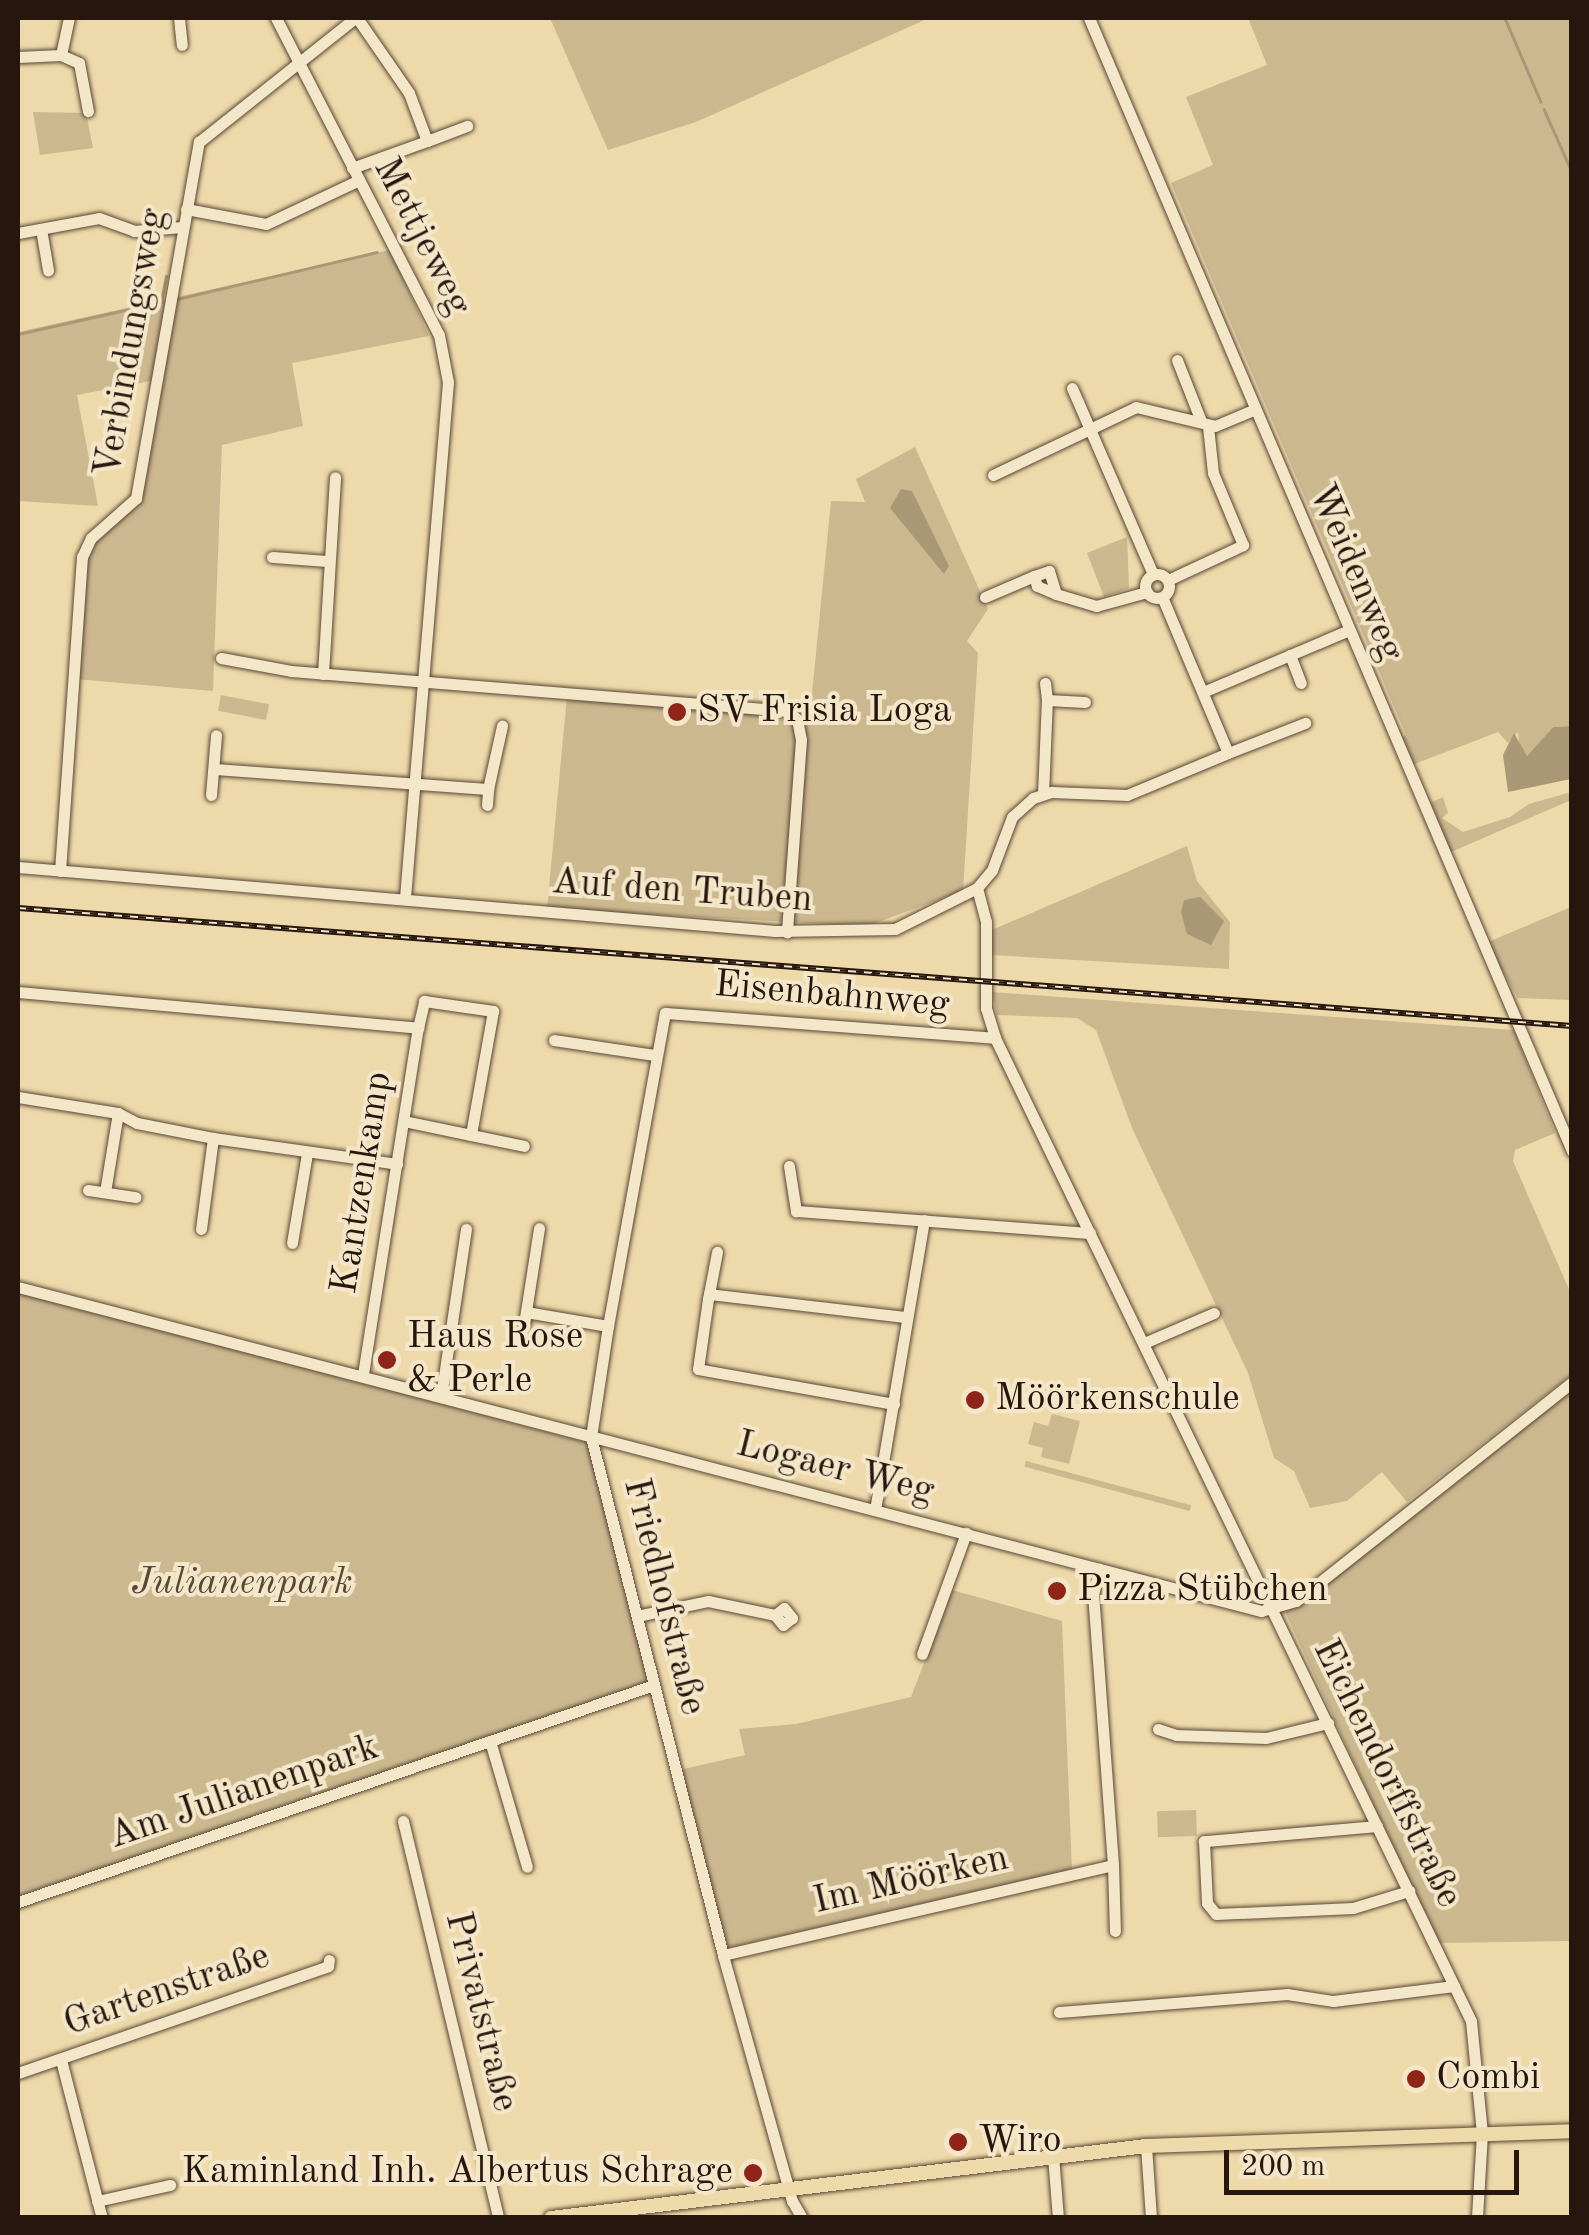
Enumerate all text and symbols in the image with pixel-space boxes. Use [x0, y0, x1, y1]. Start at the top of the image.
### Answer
street label: Mettjeweg [362, 150, 480, 324]
street label: Verbindungsweg [86, 205, 178, 481]
street label: Weidenweg [1297, 477, 1413, 669]
place label: SV Frisia Loga [697, 689, 952, 735]
marker: SV Frisia Loga [666, 701, 688, 723]
street label: Auf den Truben [550, 860, 814, 924]
street label: Eisenbahnweg [712, 963, 952, 1029]
street label: Kantzenkamp [323, 1069, 403, 1297]
place label: Haus Rose & Perle [407, 1315, 583, 1405]
marker: Haus Rose & Perle [376, 1349, 398, 1371]
place label: Möörkenschule [995, 1377, 1240, 1423]
marker: Möörkenschule [964, 1389, 986, 1411]
street label: Logaer Weg [731, 1422, 939, 1516]
street label: Friedhofstraße [612, 1474, 714, 1720]
park label: Julianenpark [131, 1561, 353, 1607]
place label: Pizza Stübchen [1077, 1568, 1328, 1614]
marker: Pizza Stübchen [1046, 1580, 1068, 1602]
street label: Eichendorffstraße [1301, 1632, 1471, 1916]
street label: Am Julianenpark [103, 1725, 385, 1861]
street label: Im Möörken [809, 1836, 1013, 1926]
street label: Privatstraße [433, 1907, 527, 2117]
street label: Gartenstraße [58, 1935, 276, 2047]
place label: Combi [1436, 2056, 1540, 2102]
marker: Combi [1405, 2068, 1427, 2090]
place label: Wiro [978, 2119, 1062, 2165]
scale bar [1229, 2130, 1524, 2192]
marker: Wiro [947, 2131, 969, 2153]
place label: Kaminland Inh. Albertus Schrage [181, 2150, 733, 2196]
text: 200 m [1241, 2152, 1325, 2182]
marker: Kaminland Inh. Albertus Schrage [742, 2162, 764, 2184]

